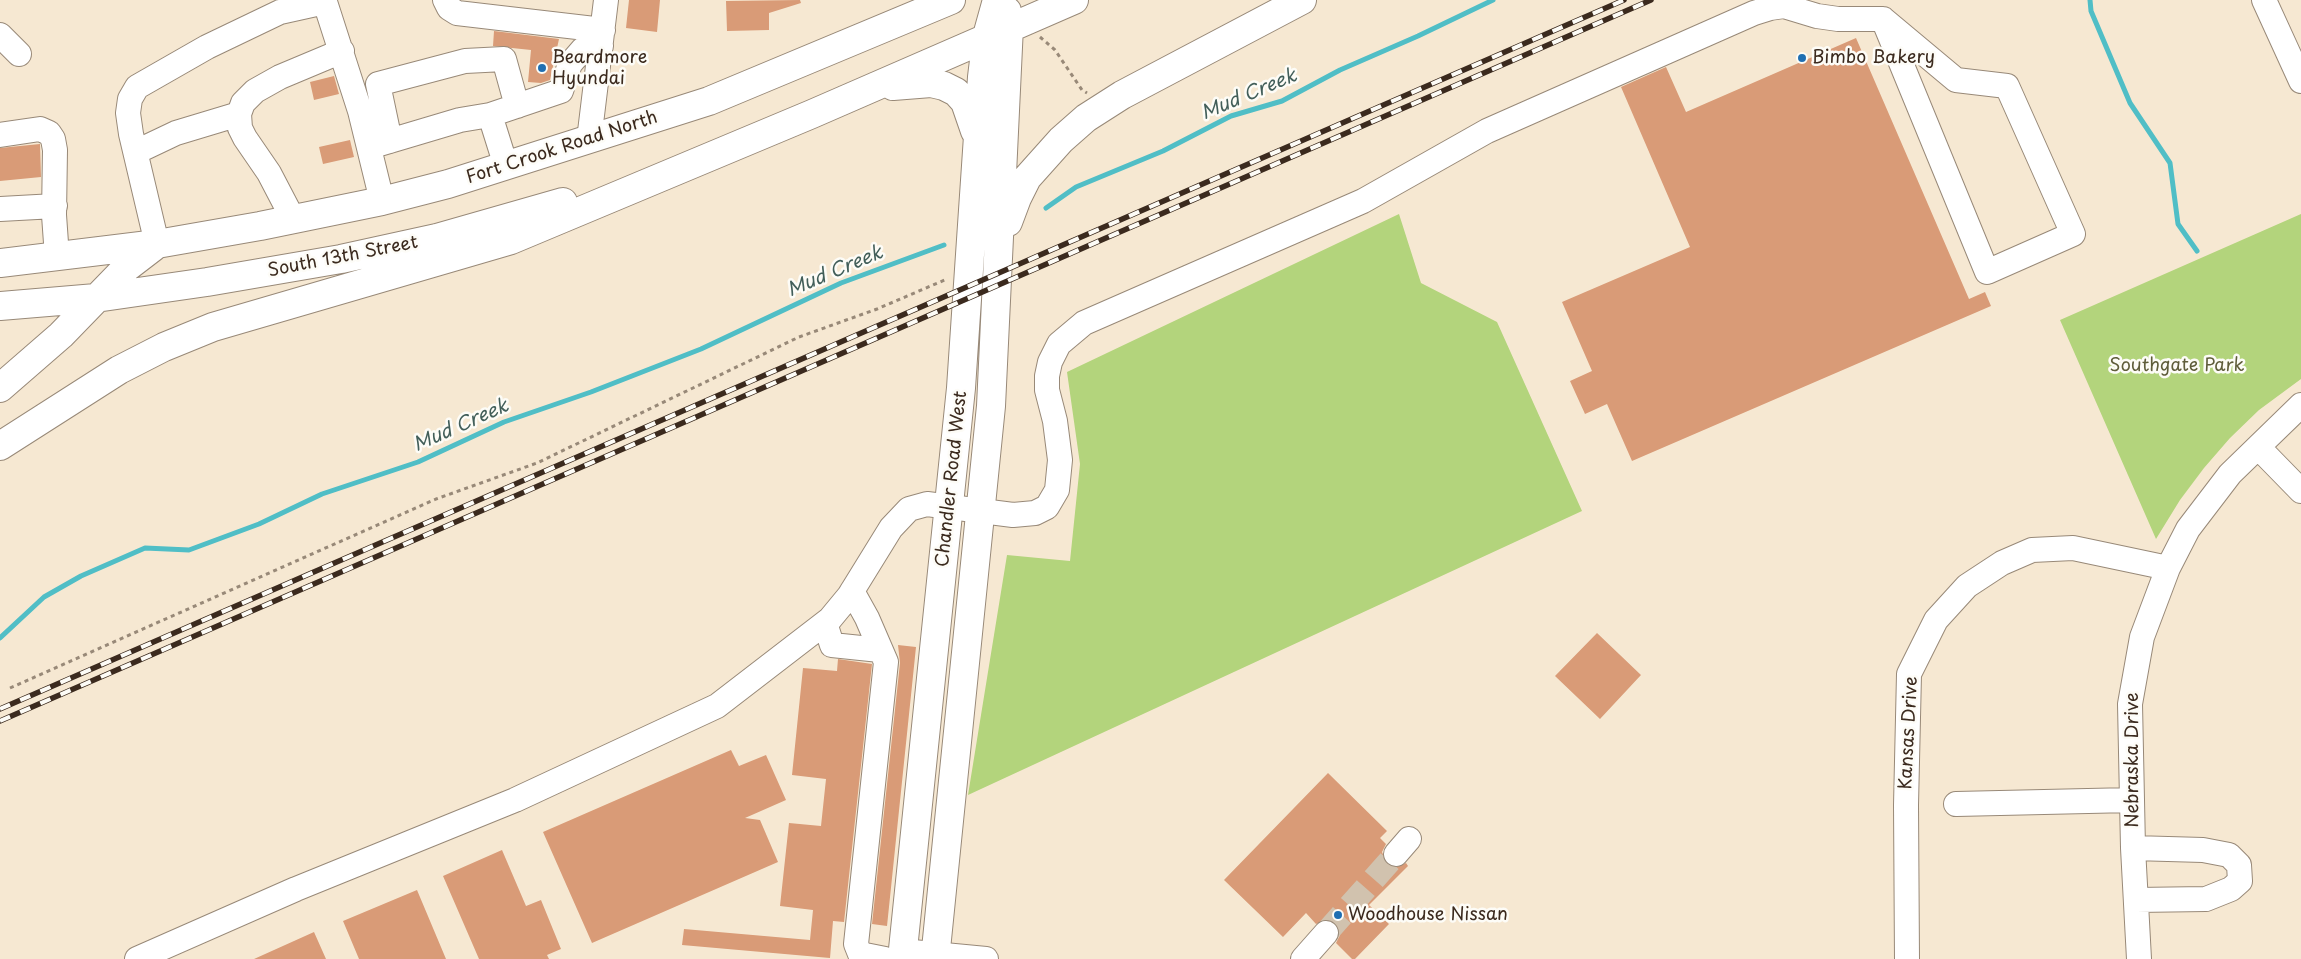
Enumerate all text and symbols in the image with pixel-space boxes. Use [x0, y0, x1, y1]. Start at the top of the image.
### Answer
place label: Beardmore Hyundai [552, 47, 647, 90]
place label: Bimbo Bakery [1812, 47, 1935, 69]
marker: Bimbo Bakery [1796, 52, 1808, 64]
marker: Beardmore Hyundai [536, 62, 548, 74]
water label: Mud Creek [1198, 65, 1300, 125]
street label: Fort Crook Road North [464, 107, 660, 189]
street label: South 13th Street [266, 232, 420, 282]
water label: Mud Creek [784, 242, 886, 302]
park label: Southgate Park [2110, 355, 2244, 377]
street label: Chandler Road West [932, 390, 972, 568]
water label: Mud Creek [410, 395, 512, 457]
street label: Kansas Drive [1895, 676, 1923, 790]
street label: Nebraska Drive [2122, 692, 2144, 828]
place label: Woodhouse Nissan [1348, 904, 1508, 926]
marker: Woodhouse Nissan [1332, 909, 1344, 921]

